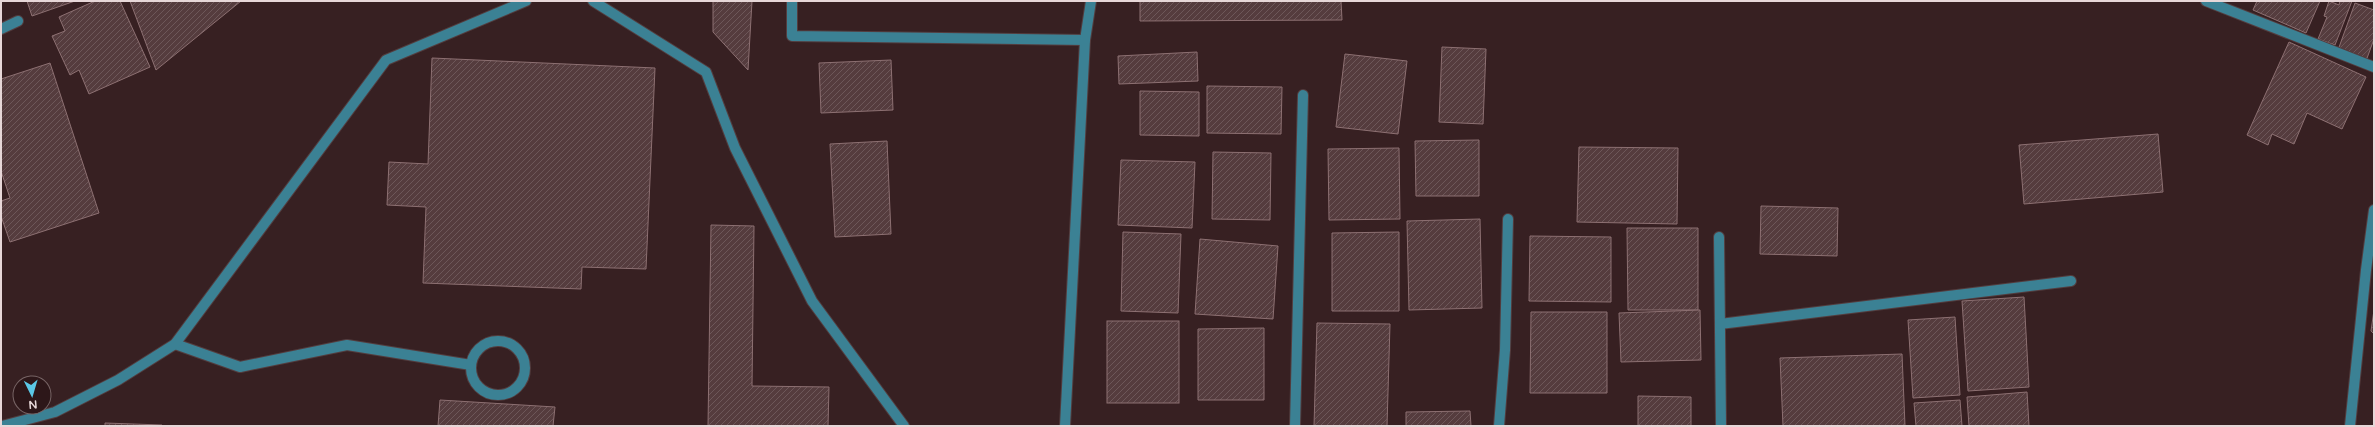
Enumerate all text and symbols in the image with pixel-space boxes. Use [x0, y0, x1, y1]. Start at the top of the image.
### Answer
north arrow [12, 375, 52, 415]
text: N [28, 398, 38, 411]

